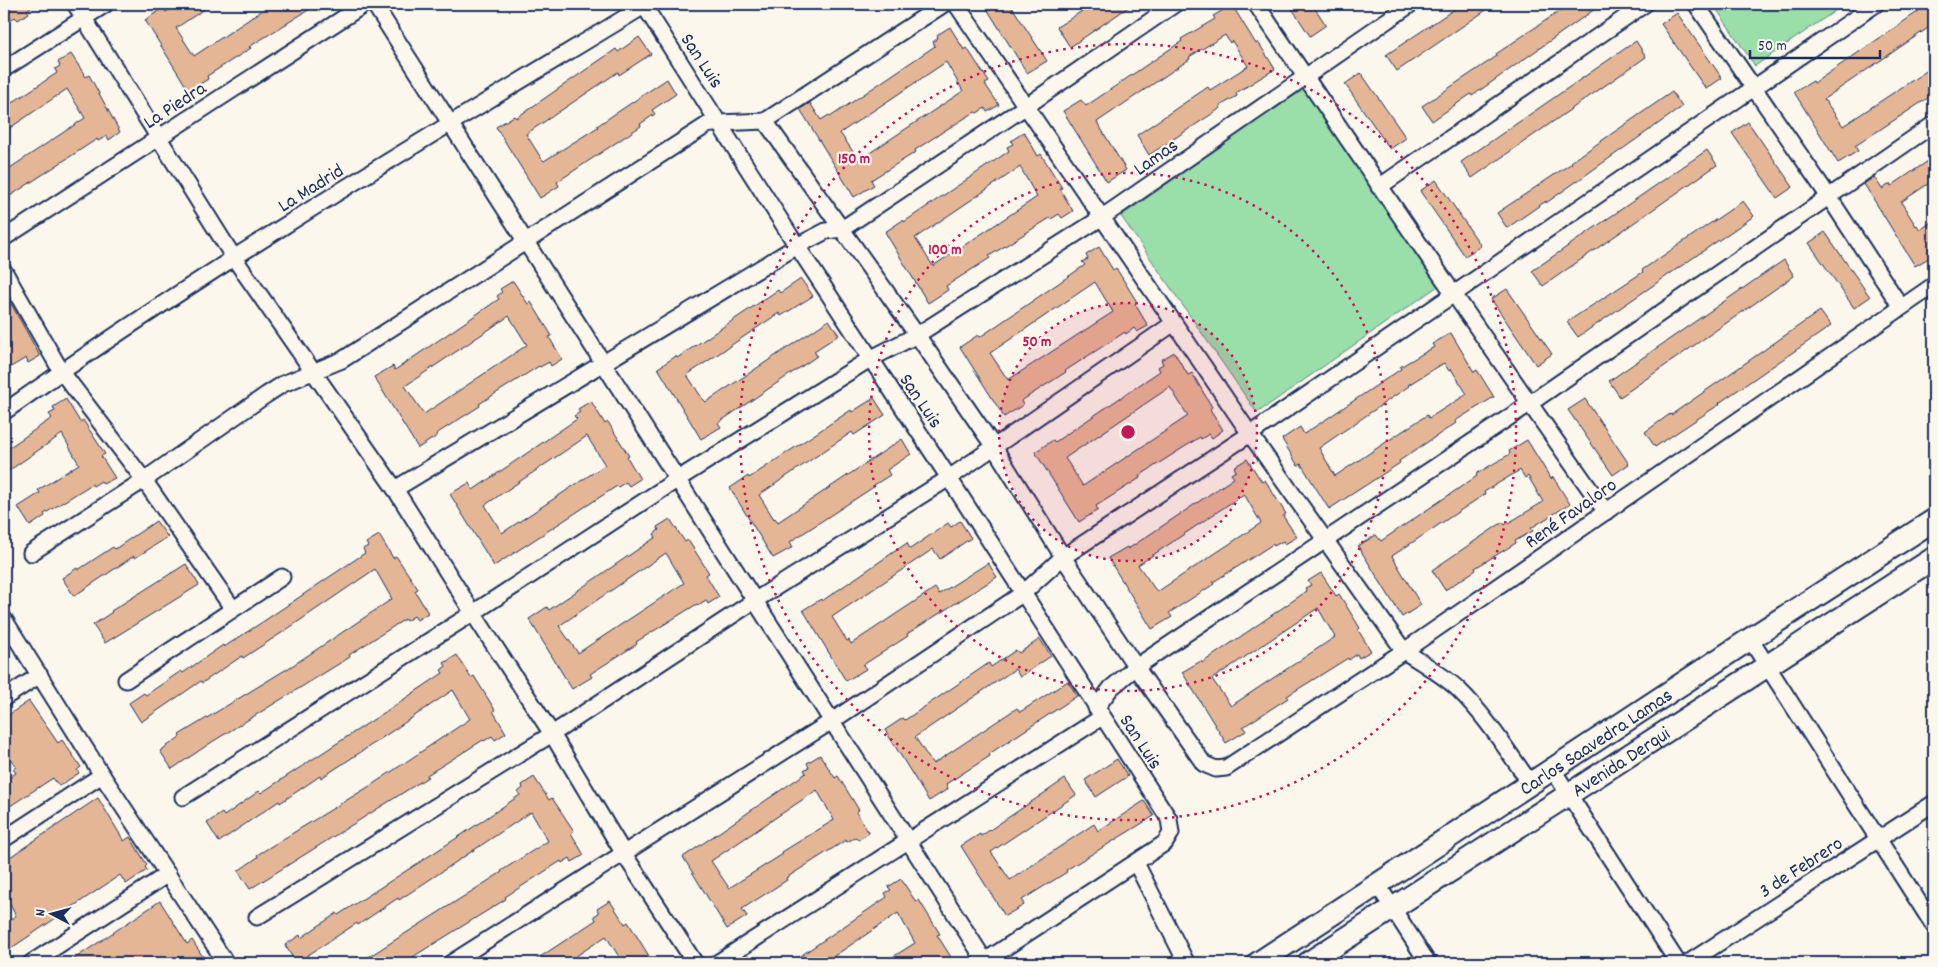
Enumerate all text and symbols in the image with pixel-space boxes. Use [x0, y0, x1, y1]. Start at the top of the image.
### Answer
street label: San Luis [672, 28, 729, 95]
scale bar [1750, 28, 1880, 60]
text: 50 m [1758, 36, 1787, 58]
street label: La Piedra [139, 75, 213, 137]
street label: Lamas [1129, 133, 1185, 184]
text: 150 m [838, 149, 870, 171]
street label: La Madrid [273, 158, 350, 221]
text: 100 m [928, 240, 962, 262]
text: 50 m [1023, 332, 1051, 354]
street label: San Luis [891, 369, 948, 435]
centre of rings [1119, 423, 1137, 441]
street label: René Favaloro [1520, 472, 1624, 557]
street label: Carlos Saavedra Lamas [1515, 683, 1679, 804]
street label: San Luis [1111, 709, 1168, 776]
street label: Avenida Derqui [1567, 721, 1677, 806]
street label: 3 de Febrero [1754, 831, 1849, 906]
north arrow [28, 890, 78, 940]
text: N [31, 908, 51, 917]

